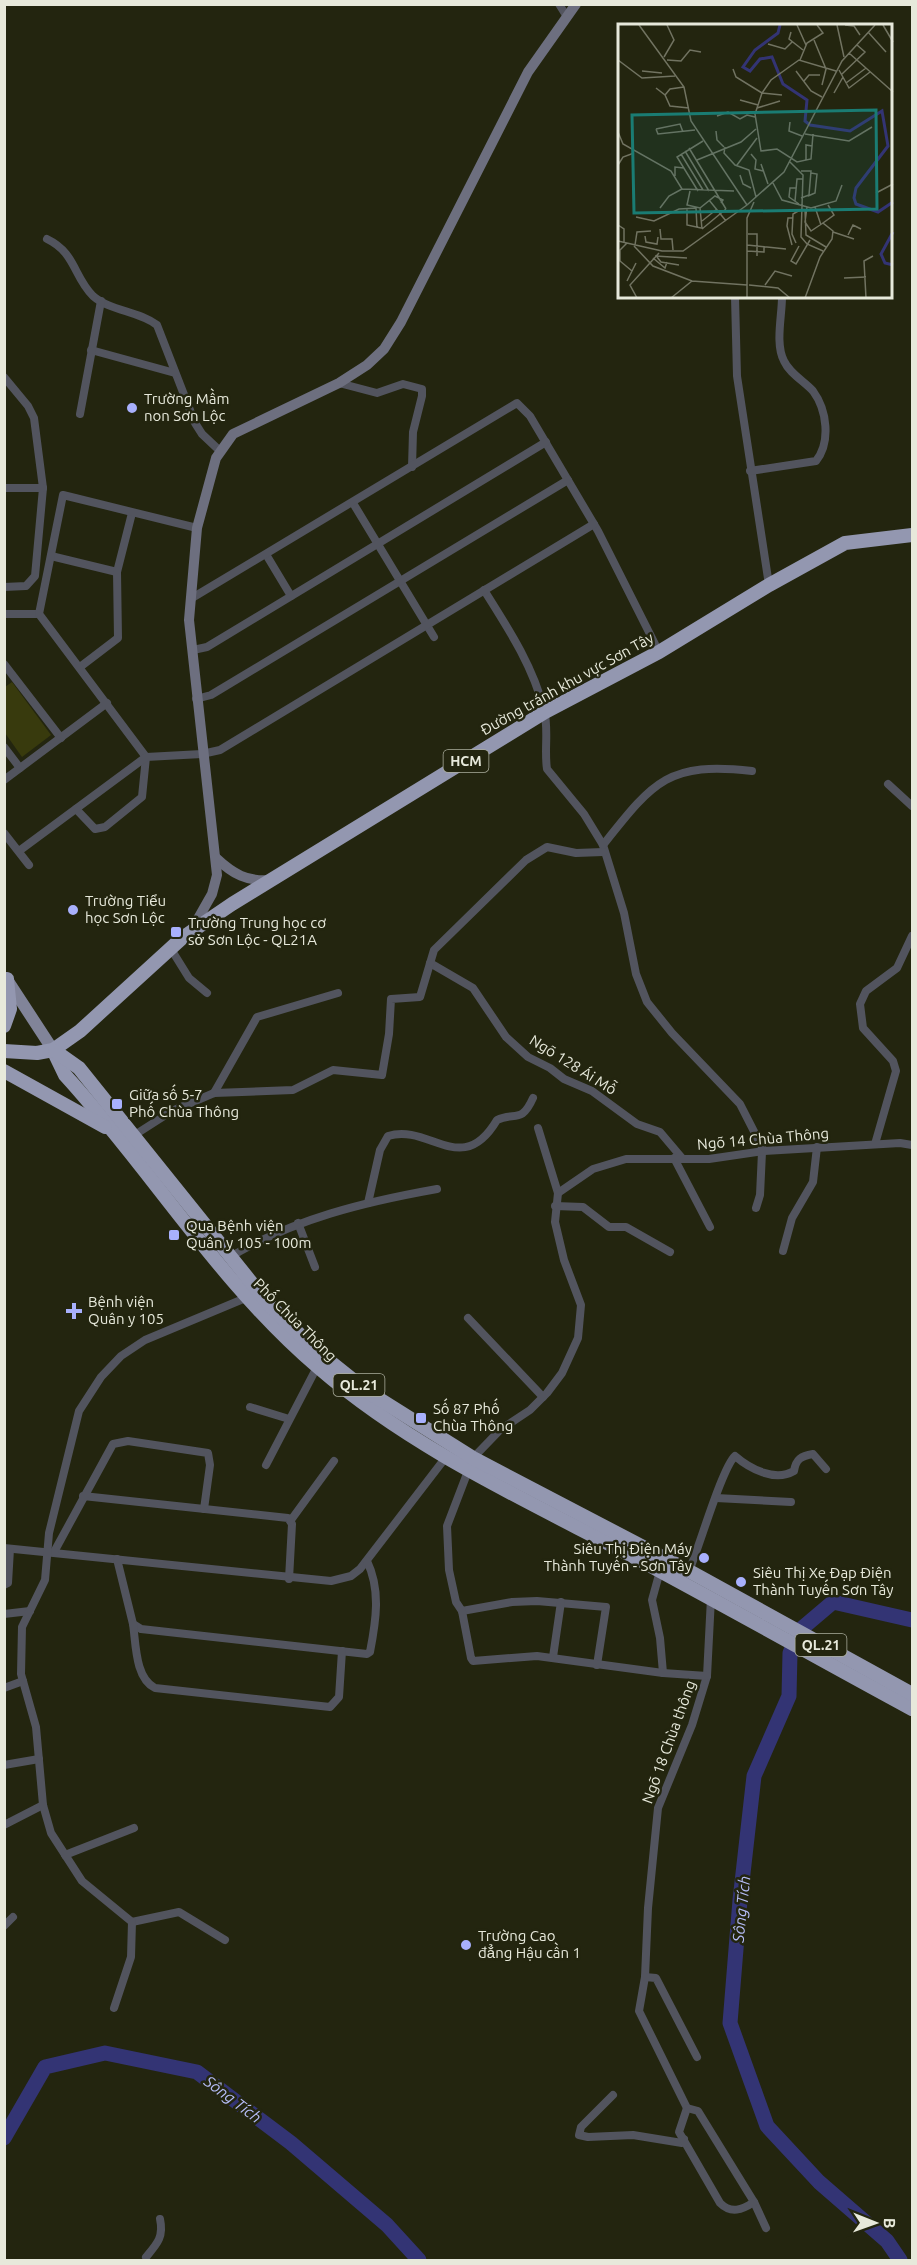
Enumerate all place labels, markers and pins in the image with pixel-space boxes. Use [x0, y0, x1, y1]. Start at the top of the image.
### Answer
place label: Trường Mầm non Sơn Lộc [144, 388, 230, 424]
marker: Trường Mầm non Sơn Lộc [125, 401, 139, 415]
place label: Trường Tiểu học Sơn Lộc [85, 892, 166, 926]
marker: Trường Tiểu học Sơn Lộc [66, 903, 80, 917]
place label: Trường Trung học cơ sở Sơn Lộc - QL21A [188, 914, 326, 948]
marker: Trường Trung học cơ sở Sơn Lộc - QL21A [169, 925, 183, 939]
place label: Giữa số 5-7 Phố Chùa Thông [129, 1084, 239, 1120]
marker: Giữa số 5-7 Phố Chùa Thông [110, 1097, 124, 1111]
place label: Qua Bệnh viện Quân y 105 - 100m [186, 1217, 312, 1251]
marker: Qua Bệnh viện Quân y 105 - 100m [167, 1228, 181, 1242]
place label: Bệnh viện Quân y 105 [88, 1293, 164, 1327]
marker: Bệnh viện Quân y 105 [65, 1302, 83, 1320]
place label: Số 87 Phố Chùa Thông [433, 1398, 513, 1434]
marker: Số 87 Phố Chùa Thông [414, 1411, 428, 1425]
place label: Siêu Thị Điện Máy Thành Tuyến - Sơn Tây [544, 1540, 692, 1574]
marker: Siêu Thị Điện Máy Thành Tuyến - Sơn Tây [697, 1551, 711, 1565]
place label: Siêu Thị Xe Đạp Điện Thành Tuyến Sơn Tây [753, 1564, 894, 1598]
marker: Siêu Thị Xe Đạp Điện Thành Tuyến Sơn Tây [734, 1575, 748, 1589]
place label: Trường Cao đẳng Hậu cần 1 [478, 1927, 581, 1961]
marker: Trường Cao đẳng Hậu cần 1 [459, 1938, 473, 1952]

